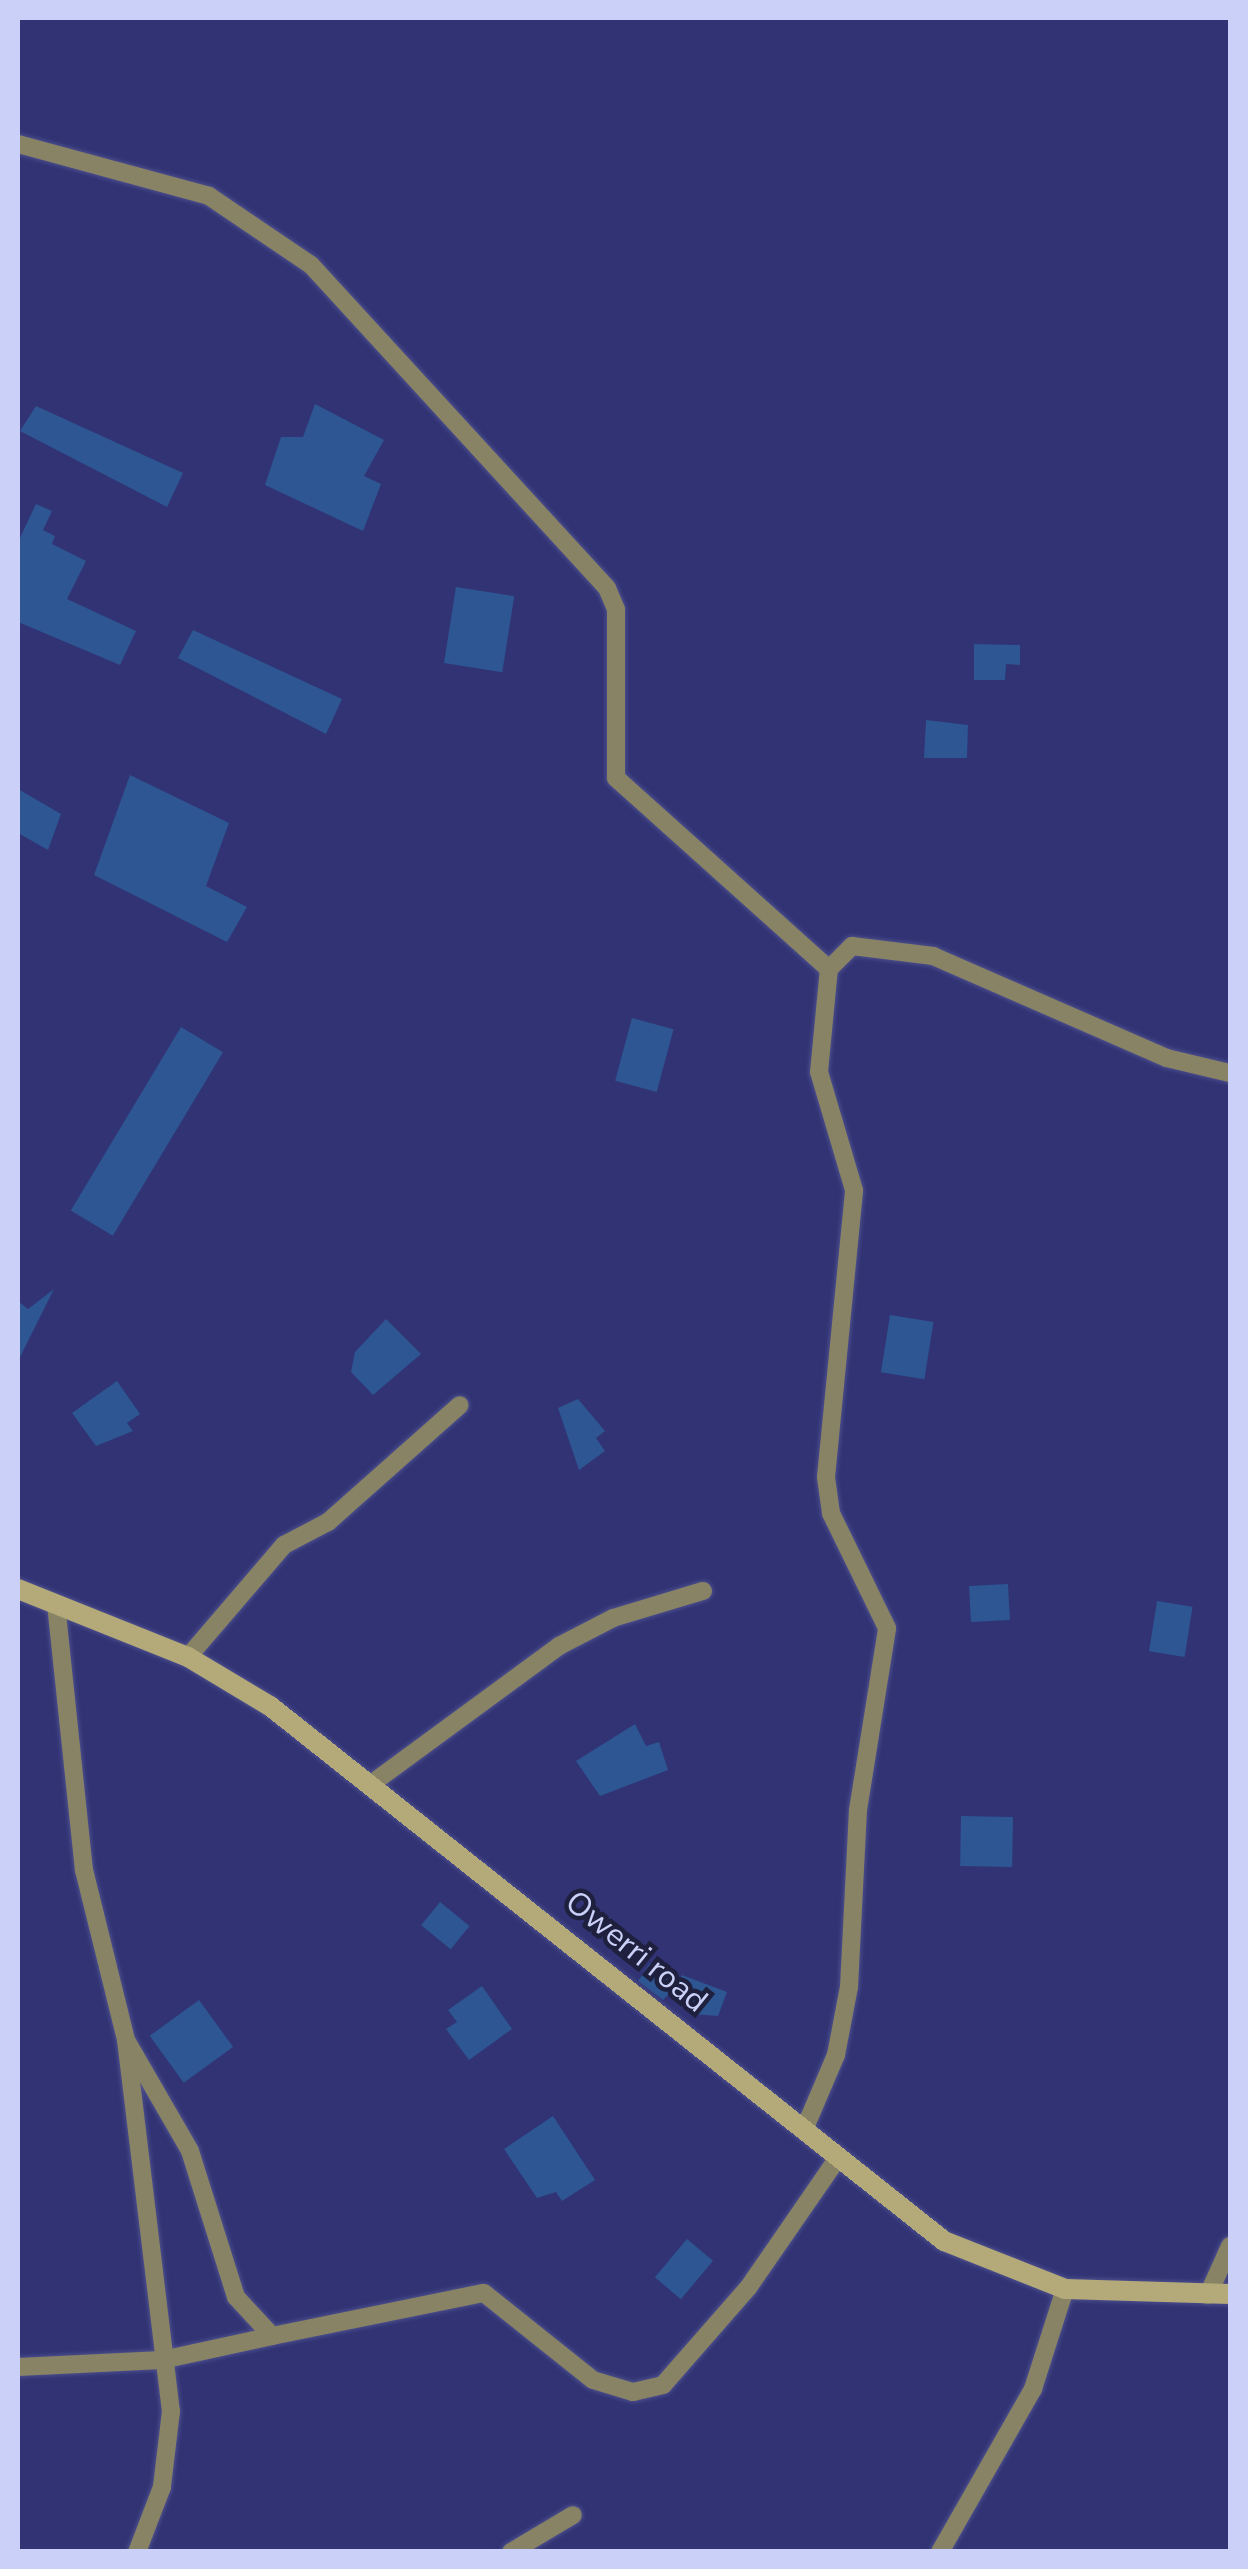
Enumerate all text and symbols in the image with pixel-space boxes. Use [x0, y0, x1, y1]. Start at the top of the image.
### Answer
street label: Owerri road [557, 1883, 715, 2021]

